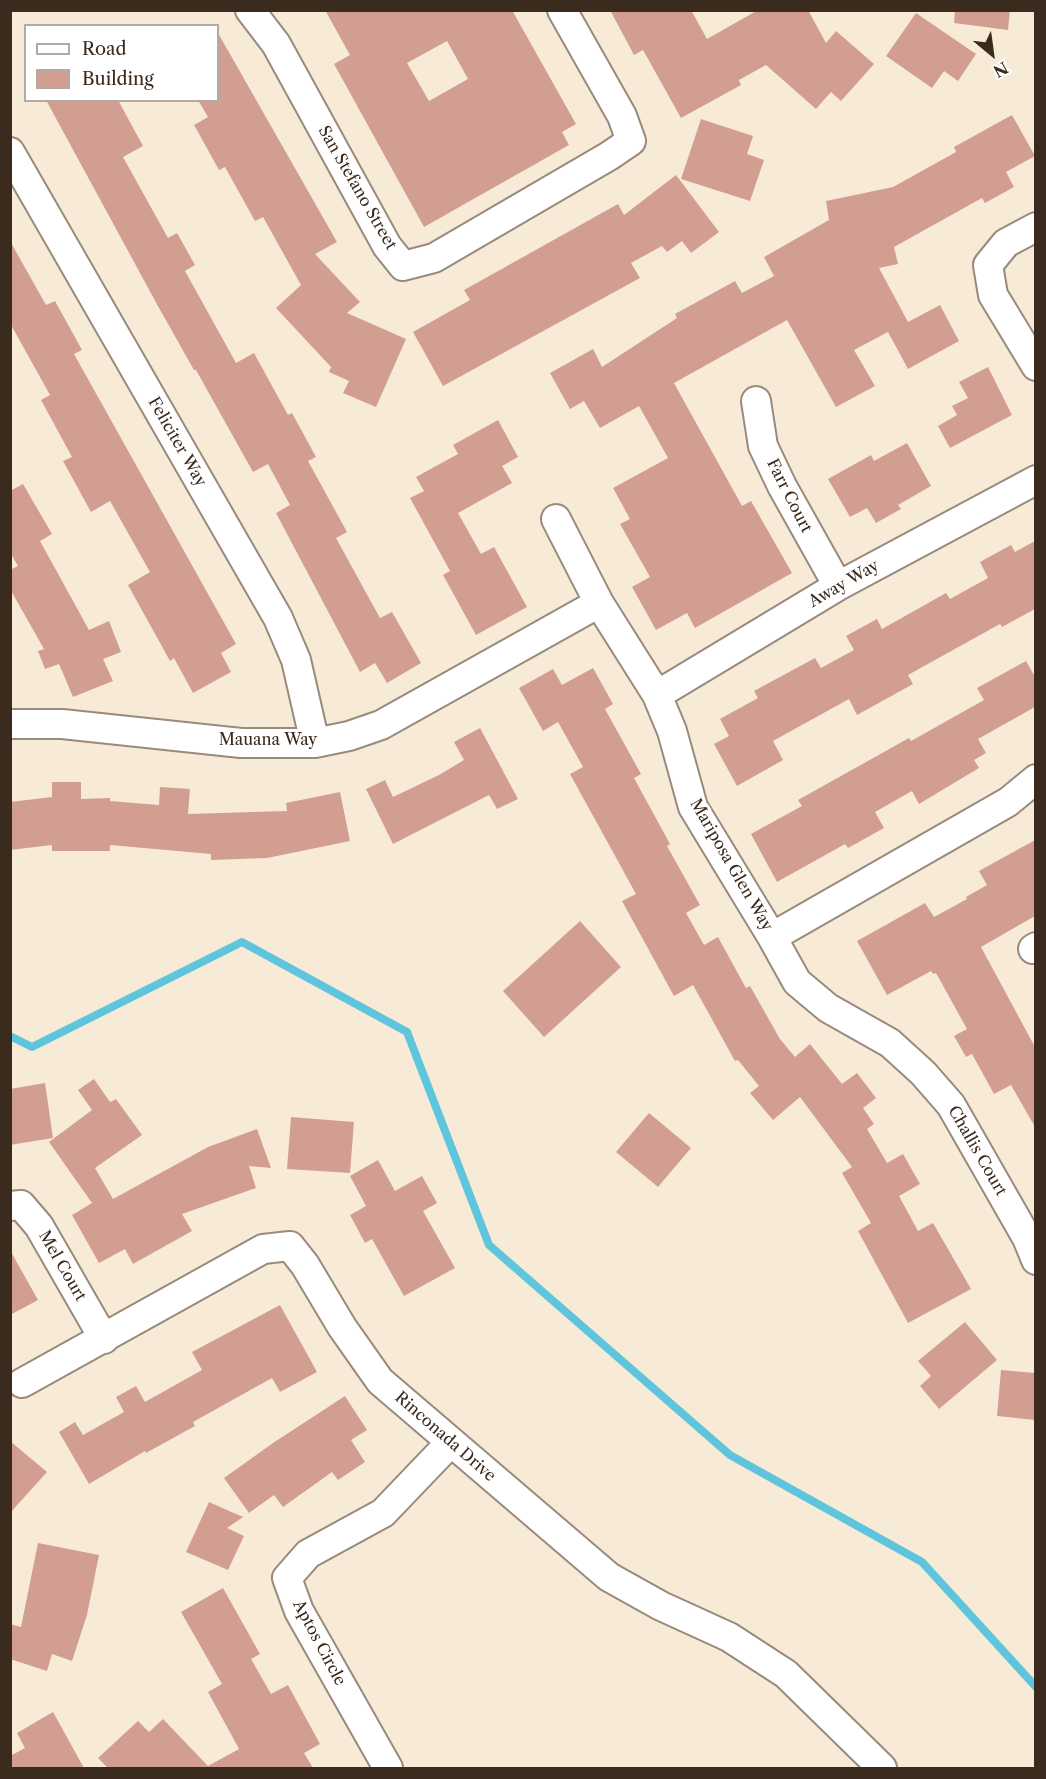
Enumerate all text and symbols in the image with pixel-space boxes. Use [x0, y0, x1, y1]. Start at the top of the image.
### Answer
legend [24, 24, 219, 102]
north arrow [962, 24, 1022, 84]
text: Road [82, 38, 127, 60]
text: N [990, 58, 1012, 82]
text: Building [82, 68, 154, 90]
street label: San Stefano Street [314, 123, 400, 253]
street label: Feliciter Way [144, 394, 210, 490]
street label: Farr Court [762, 456, 816, 536]
street label: Away Way [805, 556, 883, 612]
street label: Mauana Way [219, 730, 317, 750]
street label: Mariposa Glen Way [685, 796, 777, 934]
street label: Challis Court [943, 1103, 1011, 1199]
street label: Mel Court [34, 1227, 90, 1305]
street label: Rinconada Drive [391, 1388, 499, 1486]
street label: Aptos Circle [288, 1597, 350, 1689]

